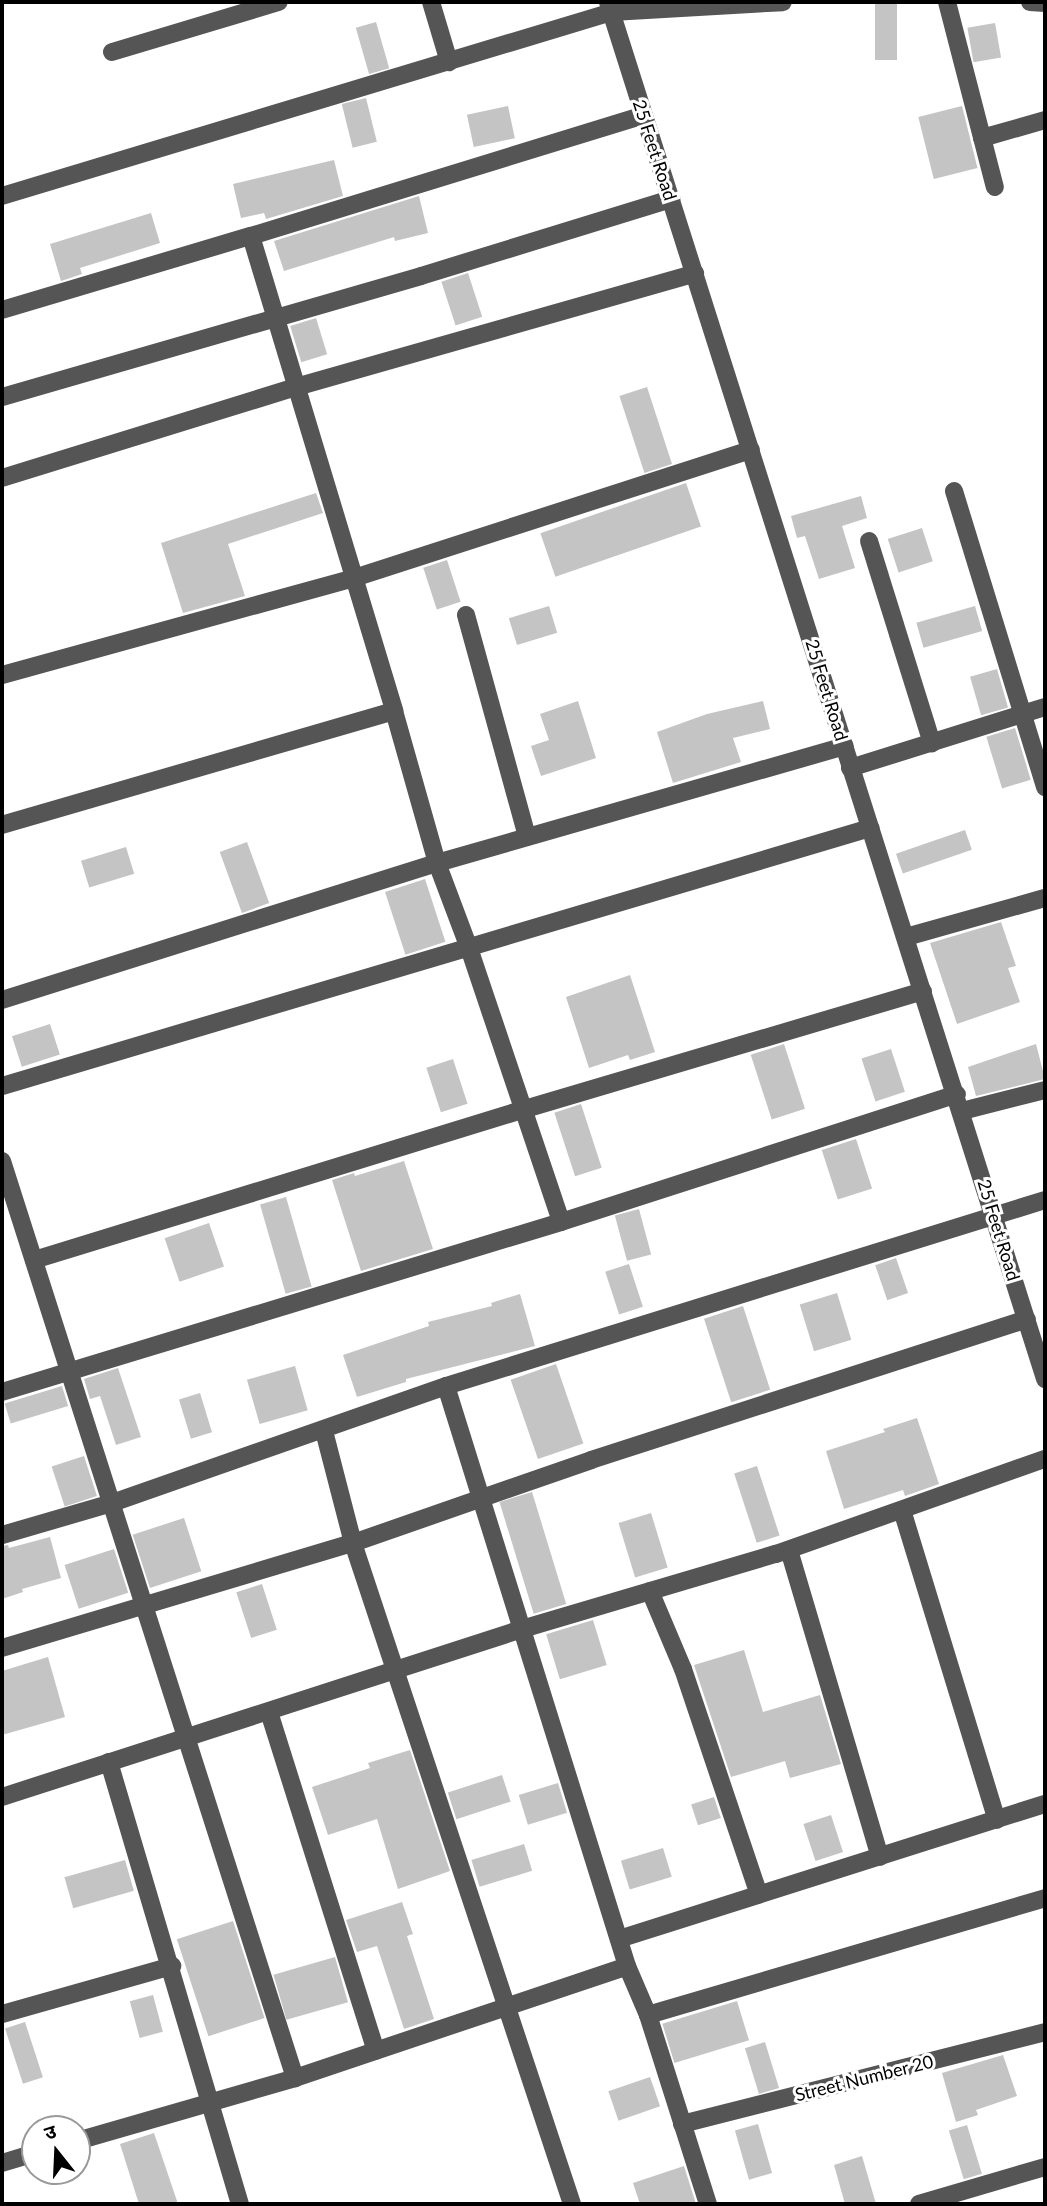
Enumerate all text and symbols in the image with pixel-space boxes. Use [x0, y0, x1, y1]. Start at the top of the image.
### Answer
street label: 25 Feet Road [629, 97, 681, 203]
street label: 25 Feet Road [801, 637, 853, 743]
street label: 25 Feet Road [973, 1177, 1025, 1283]
street label: Street Number 20 [792, 2050, 936, 2106]
north arrow [21, 2115, 91, 2185]
text: उ [41, 2119, 59, 2144]

